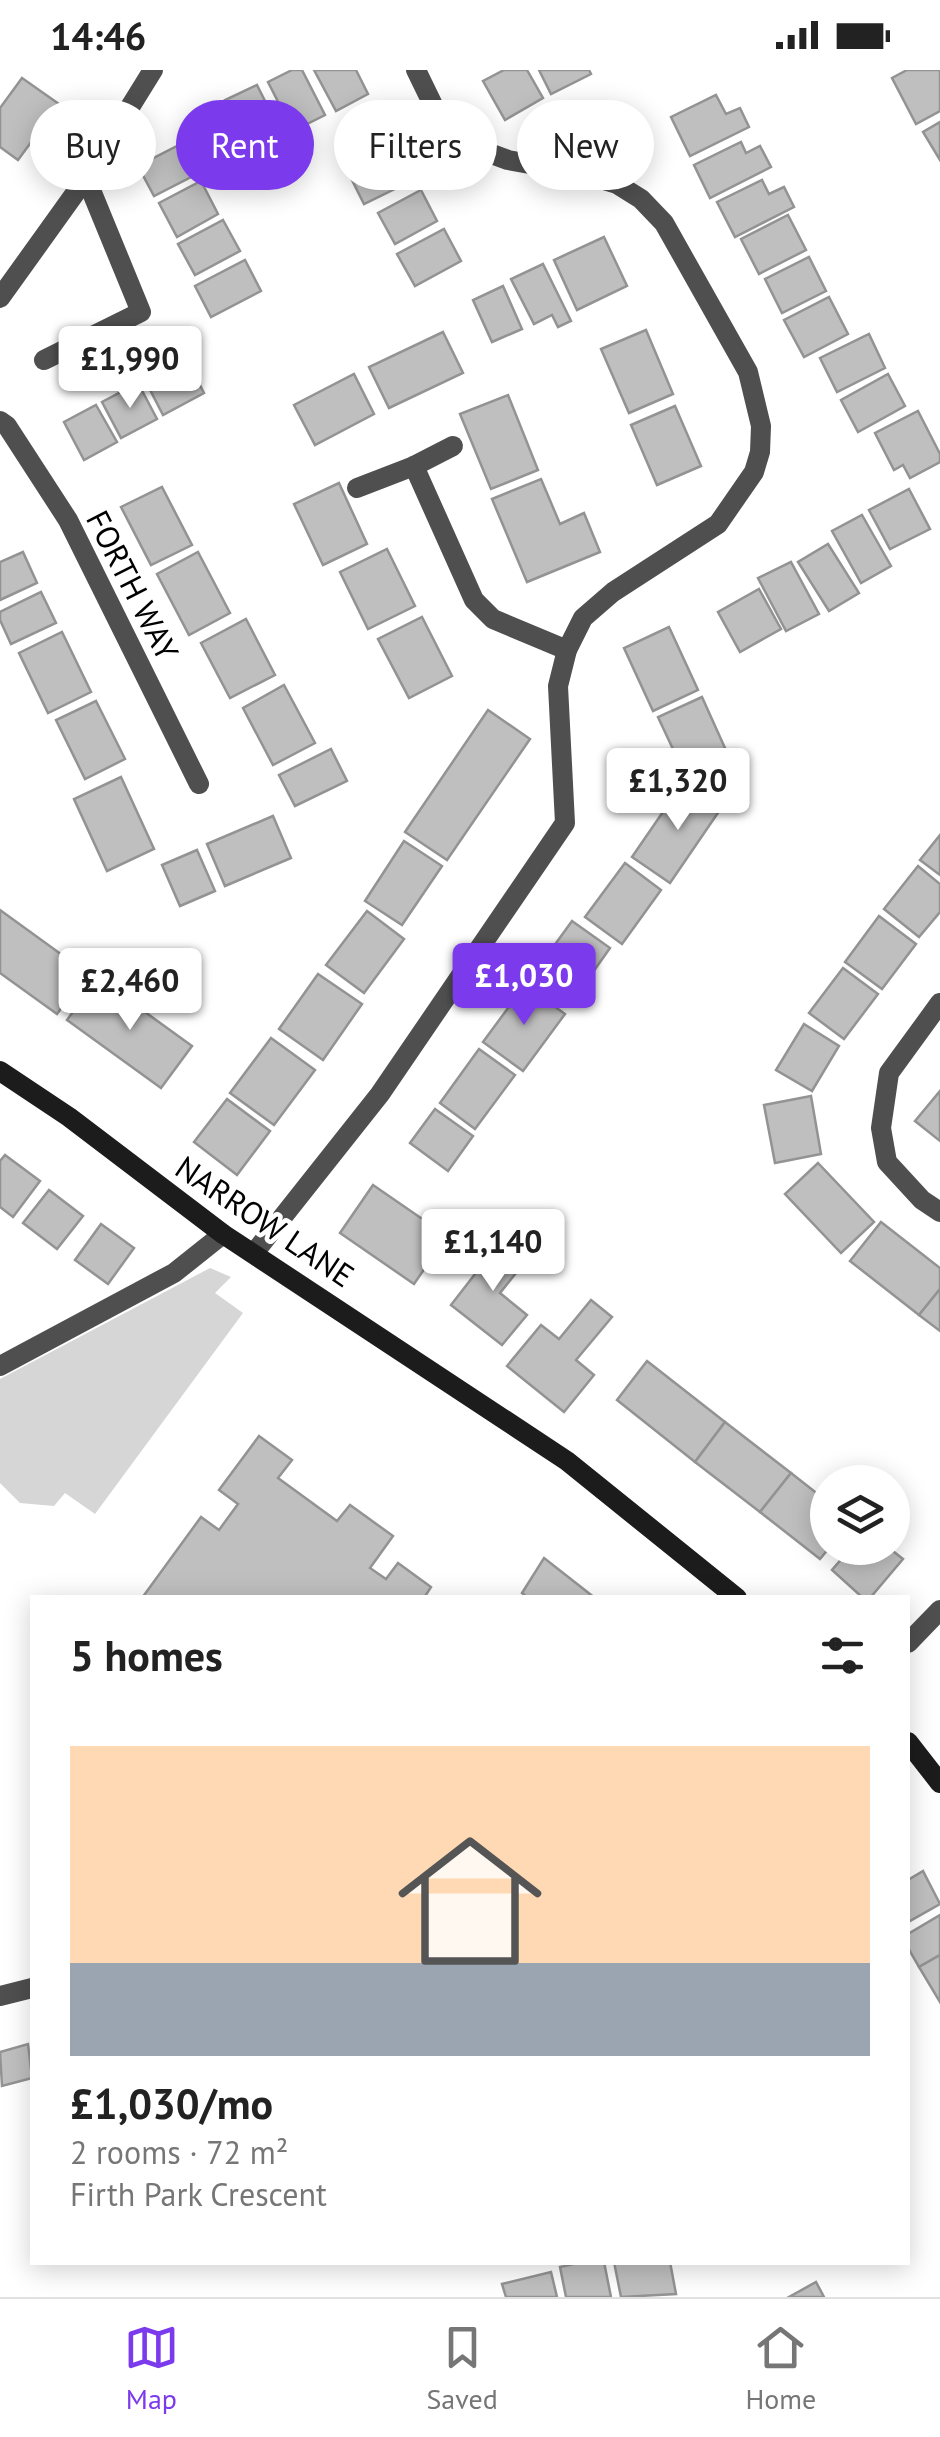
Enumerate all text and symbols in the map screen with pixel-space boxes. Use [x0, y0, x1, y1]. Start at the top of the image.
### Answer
text: 14:46 [50, 11, 146, 60]
chip: Buy [30, 100, 156, 190]
chip: Rent [176, 100, 314, 190]
chip: Filters [334, 100, 497, 190]
chip: New [517, 100, 654, 190]
pin: £1,990 [49, 326, 211, 411]
text: £1,990 [81, 337, 179, 379]
street label: FORTH WAY [77, 503, 189, 667]
pin: £1,320 [597, 748, 759, 833]
text: £1,320 [629, 759, 727, 801]
pin: £1,030 [443, 943, 605, 1028]
pin: £2,460 [49, 948, 211, 1033]
text: £1,030 [475, 954, 573, 996]
text: £2,460 [81, 959, 179, 1001]
street label: NARROW LANE [168, 1146, 362, 1296]
pin: £1,140 [412, 1209, 574, 1294]
text: £1,140 [444, 1220, 542, 1262]
map controls [810, 1465, 910, 1565]
button: layers [810, 1465, 910, 1565]
text: 5 homes [70, 1628, 223, 1683]
icon: filters [815, 1628, 870, 1683]
icon: home [380, 1811, 560, 1991]
text: £1,030/mo [70, 2076, 273, 2131]
text: 2 rooms · 72 m² [70, 2131, 288, 2173]
text: Firth Park Crescent [70, 2173, 327, 2215]
tab: Map [124, 2320, 179, 2417]
tab: Saved [426, 2320, 498, 2417]
tab: Home [745, 2320, 816, 2417]

